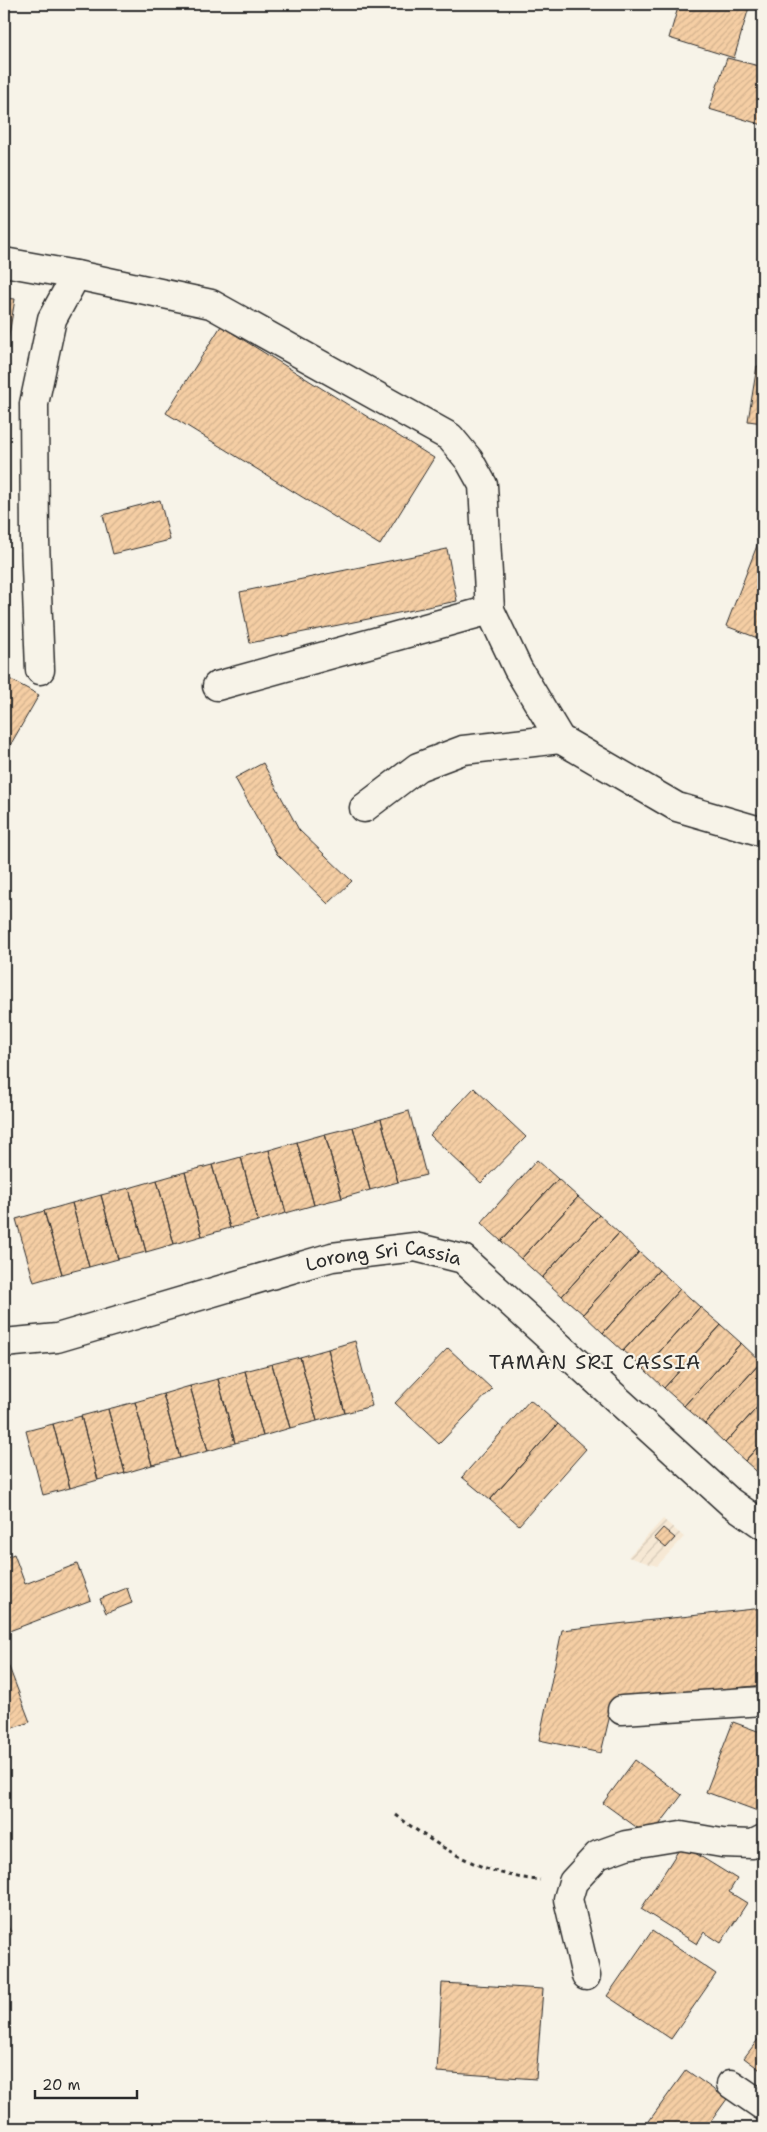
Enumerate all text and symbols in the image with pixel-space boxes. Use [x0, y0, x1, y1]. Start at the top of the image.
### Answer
street label: Lorong Sri Cassia [302, 1235, 464, 1277]
district label: TAMAN SRI CASSIA [489, 1349, 701, 1375]
scale bar [35, 2067, 138, 2099]
text: 20 m [42, 2075, 81, 2095]

